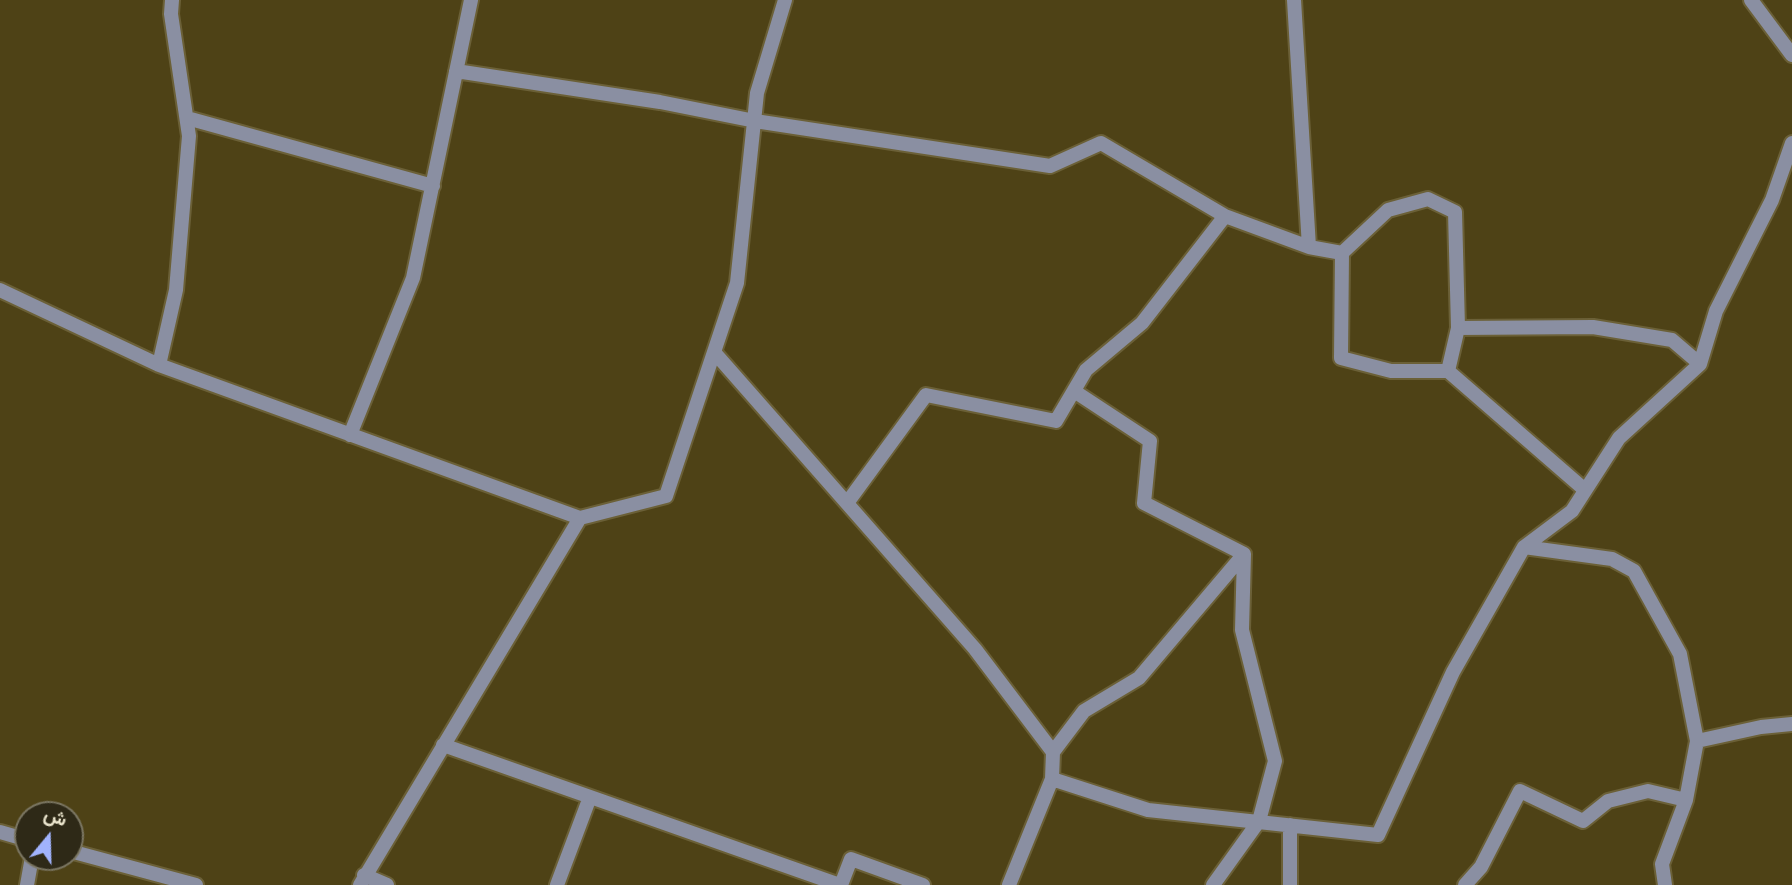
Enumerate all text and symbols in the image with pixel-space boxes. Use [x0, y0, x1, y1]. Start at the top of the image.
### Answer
north arrow [14, 801, 84, 871]
text: ش [40, 801, 71, 834]

